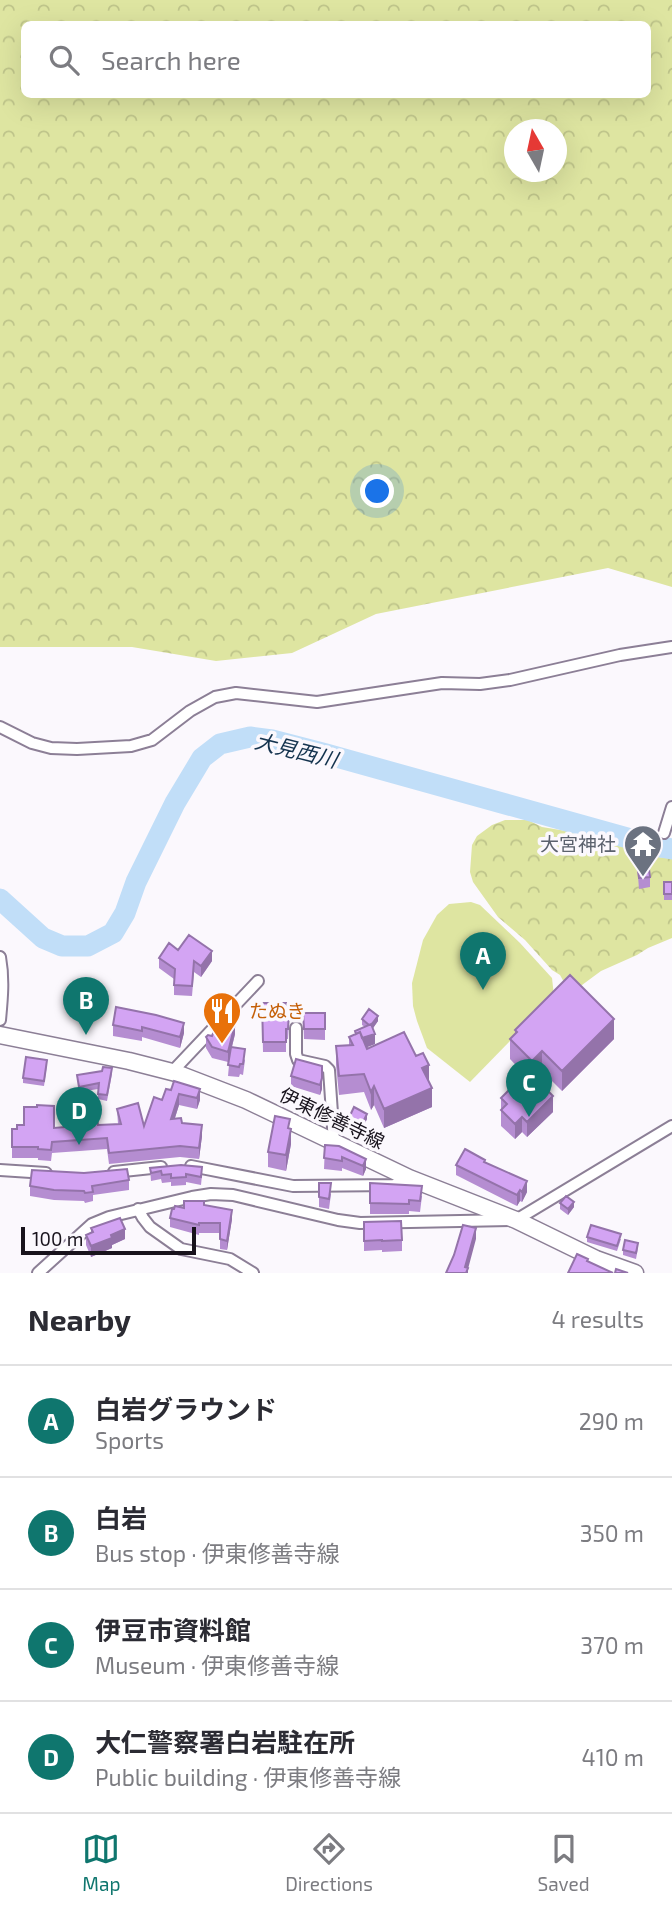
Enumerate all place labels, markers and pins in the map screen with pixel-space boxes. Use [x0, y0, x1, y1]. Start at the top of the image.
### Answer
temple icon: 大宮神社 [622, 823, 664, 878]
place label: 大宮神社 [540, 832, 616, 855]
pin: A [460, 932, 506, 990]
pin: B [63, 977, 109, 1035]
restaurant icon: たぬき [201, 990, 243, 1045]
place label: たぬき [249, 999, 306, 1022]
pin: C [506, 1059, 552, 1117]
pin: D [56, 1087, 102, 1145]

